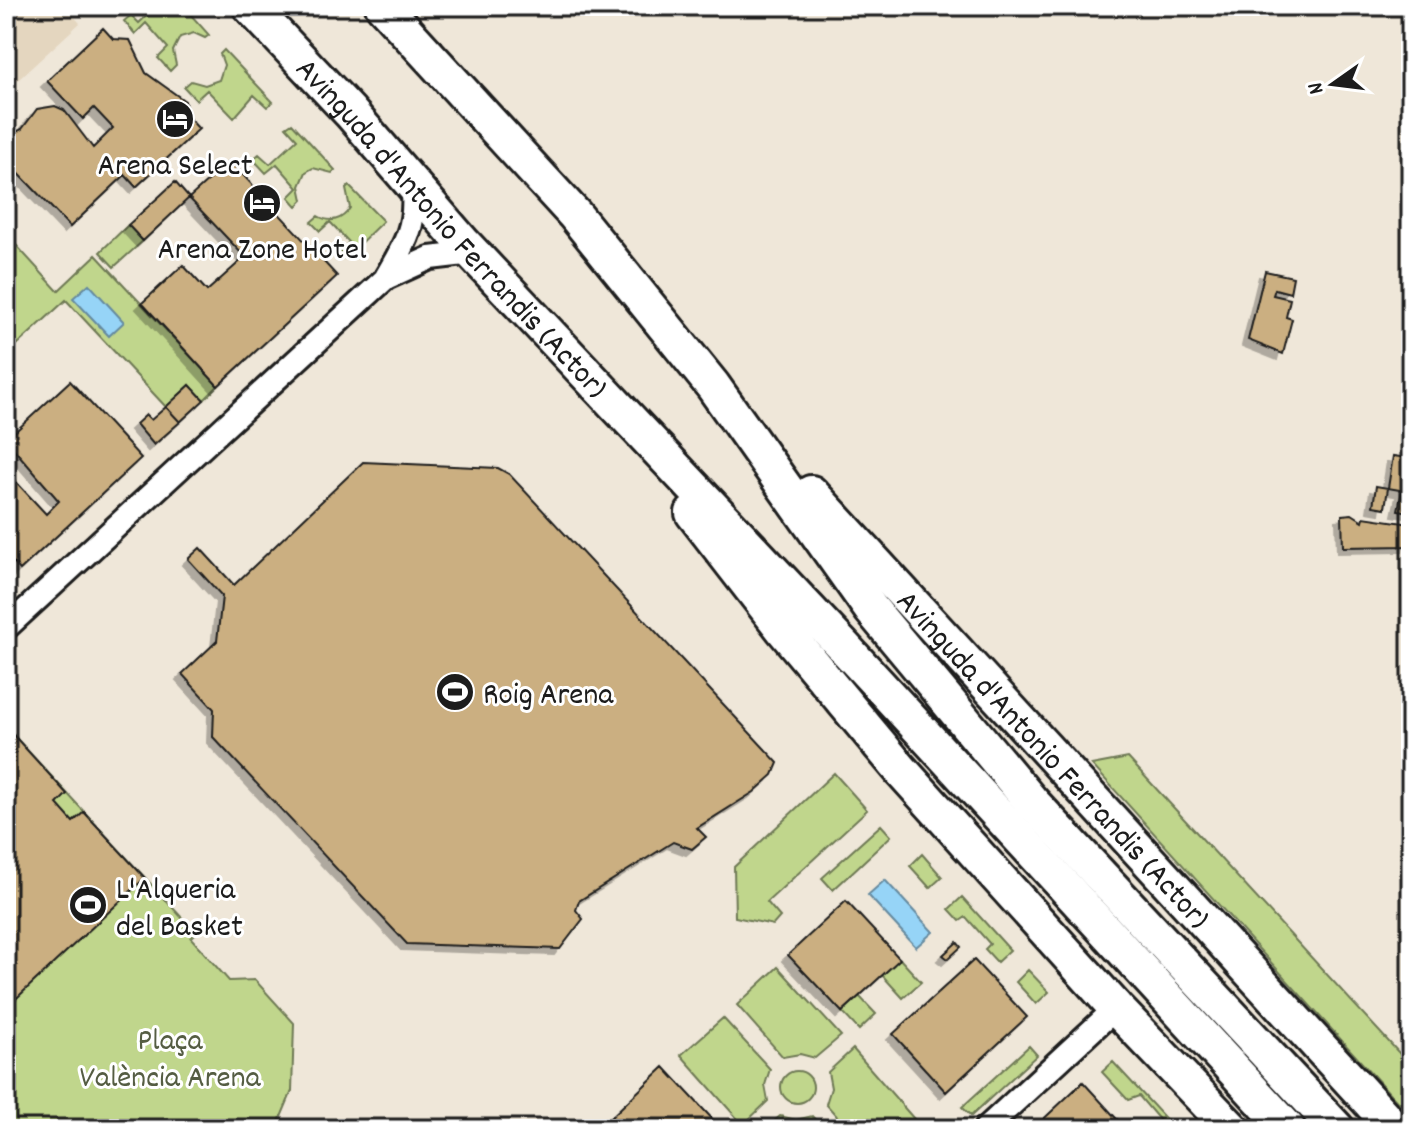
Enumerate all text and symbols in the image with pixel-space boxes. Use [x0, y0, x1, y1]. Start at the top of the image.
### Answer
north arrow [1293, 44, 1373, 124]
street label: Avinguda d'Antonio Ferrandis (Actor) [282, 49, 616, 411]
text: N [1301, 79, 1333, 97]
hotel icon: Arena Select [154, 98, 196, 140]
place label: Arena Select [97, 145, 253, 191]
hotel icon: Arena Zone Hotel [241, 182, 283, 224]
place label: Arena Zone Hotel [157, 229, 367, 275]
street label: Avinguda d'Antonio Ferrandis (Actor) [883, 582, 1219, 942]
sports icon: Roig Arena [434, 671, 476, 713]
place label: Roig Arena [483, 674, 614, 720]
place label: L'Alqueria del Basket [116, 869, 243, 952]
sports icon: L'Alqueria del Basket [67, 884, 109, 926]
park label: Plaça València Arena [80, 1020, 261, 1103]

